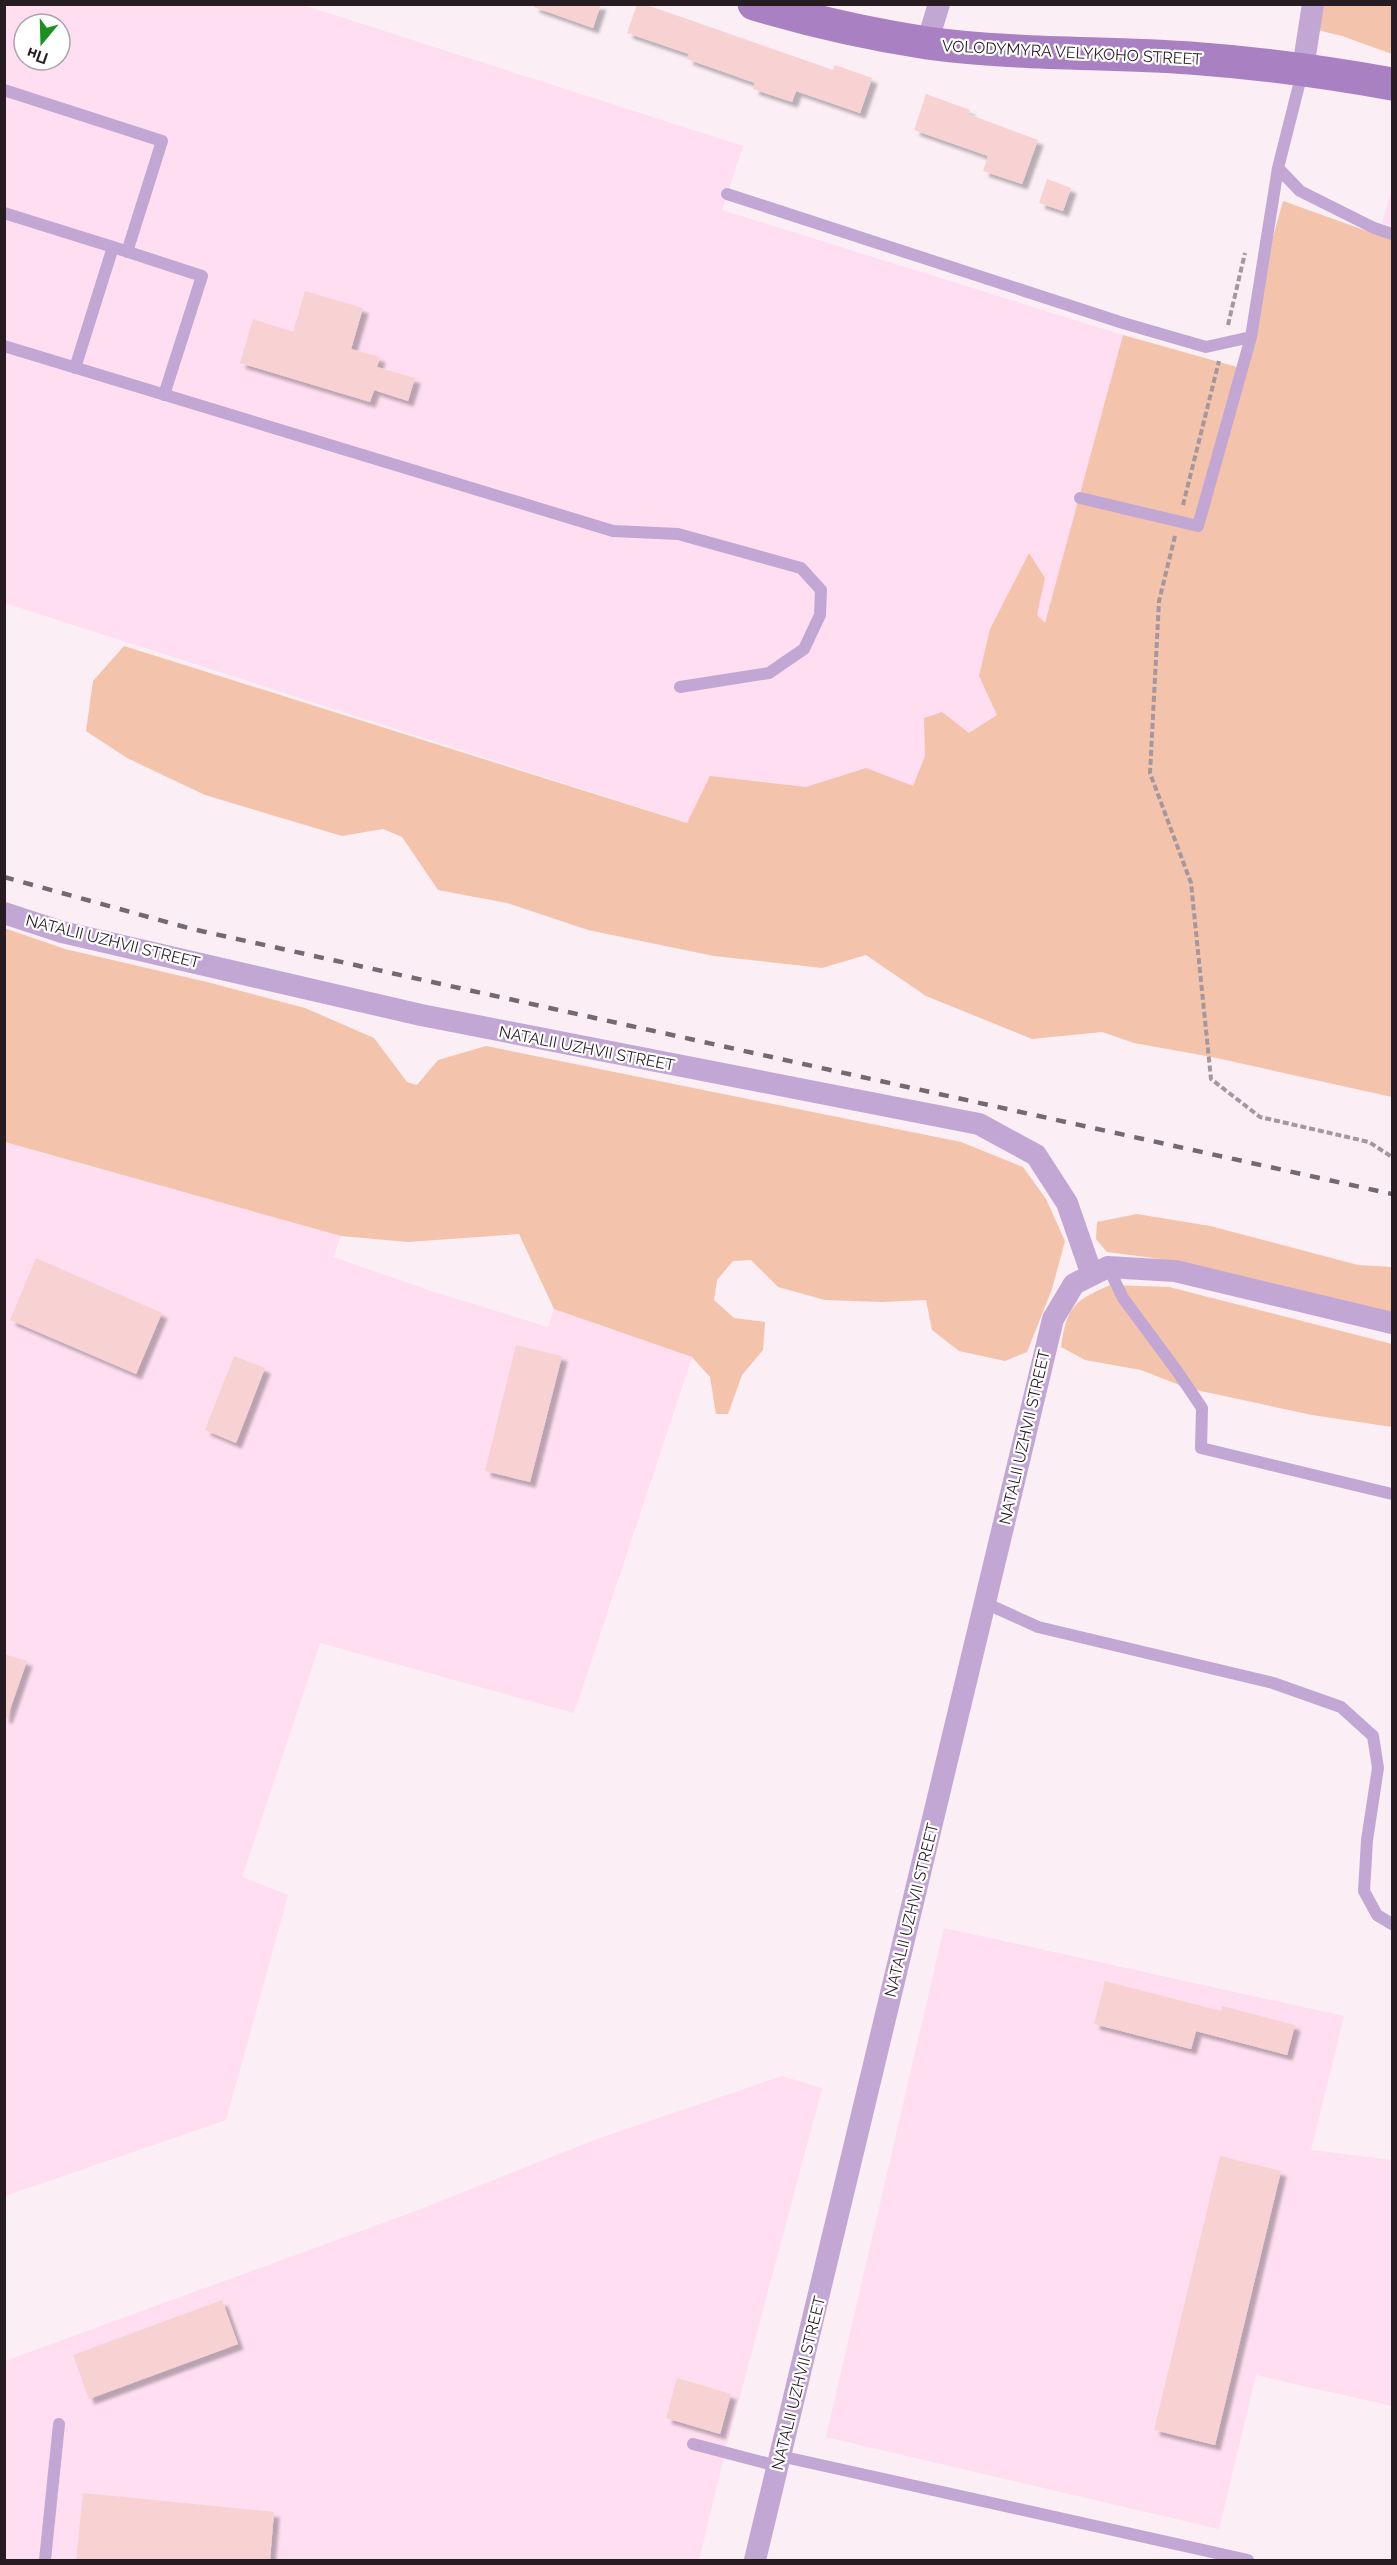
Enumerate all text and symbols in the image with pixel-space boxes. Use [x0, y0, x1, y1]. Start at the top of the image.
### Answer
north arrow [12, 12, 72, 72]
street label: VOLODYMYRA VELYKOHO STREET [941, 36, 1203, 69]
text: Пн [24, 43, 50, 68]
street label: NATALII UZHVII STREET [24, 911, 202, 972]
street label: NATALII UZHVII STREET [497, 1022, 677, 1075]
street label: NATALII UZHVII STREET [995, 1348, 1054, 1526]
street label: NATALII UZHVII STREET [881, 1821, 942, 1999]
street label: NATALII UZHVII STREET [768, 2294, 829, 2472]

